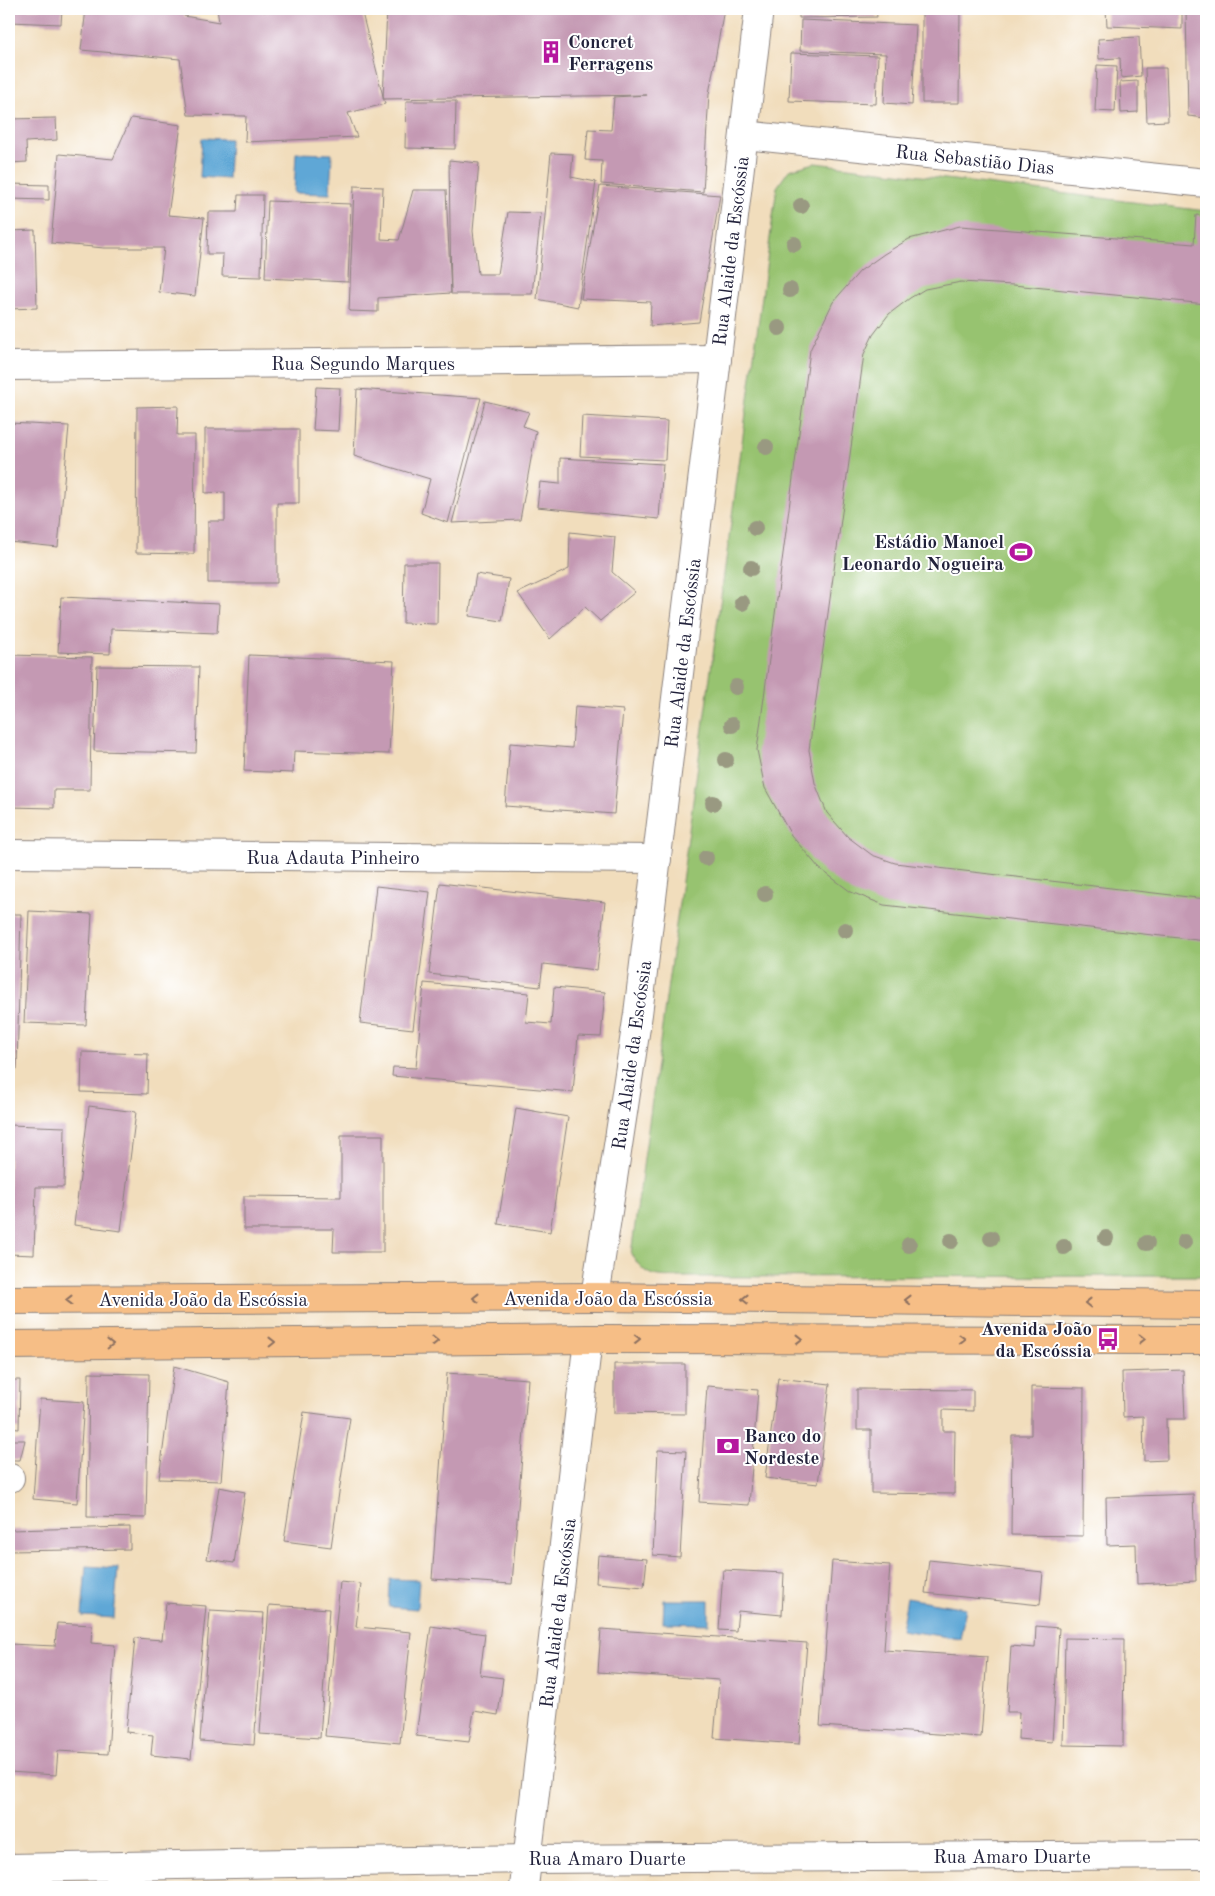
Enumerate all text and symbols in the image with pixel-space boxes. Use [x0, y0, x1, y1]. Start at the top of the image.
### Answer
place label: Concret Ferragens [568, 34, 653, 75]
building icon: Concret Ferragens [538, 39, 564, 65]
street label: Rua Sebastião Dias [894, 144, 1055, 179]
street label: Rua Alaide da Escóssia [711, 155, 754, 347]
street label: Rua Segundo Marques [271, 356, 455, 375]
place label: Estádio Manoel Leonardo Nogueira [842, 534, 1004, 575]
sports icon: Estádio Manoel Leonardo Nogueira [1008, 539, 1034, 565]
street label: Rua Alaide da Escóssia [663, 557, 706, 749]
street label: Rua Adauta Pinheiro [246, 850, 420, 869]
street label: Rua Alaide da Escóssia [611, 959, 656, 1151]
street label: Avenida João da Escóssia [503, 1291, 713, 1310]
street label: Avenida João da Escóssia [98, 1292, 308, 1311]
one-way arrow [472, 1293, 480, 1303]
one-way arrow [741, 1293, 749, 1304]
one-way arrow [64, 1295, 72, 1305]
one-way arrow [903, 1295, 911, 1306]
one-way arrow [1083, 1297, 1091, 1308]
place label: Avenida João da Escóssia [981, 1321, 1092, 1362]
bus stop icon: Avenida João da Escóssia [1095, 1326, 1121, 1352]
one-way arrow [634, 1334, 641, 1344]
one-way arrow [796, 1334, 804, 1344]
one-way arrow [958, 1334, 966, 1344]
one-way arrow [1138, 1334, 1146, 1344]
one-way arrow [432, 1336, 439, 1346]
one-way arrow [269, 1337, 277, 1347]
one-way arrow [106, 1339, 114, 1349]
place label: Banco do Nordeste [744, 1428, 821, 1469]
bank icon: Banco do Nordeste [715, 1433, 741, 1459]
street label: Rua Alaide da Escóssia [538, 1517, 581, 1709]
street label: Rua Amaro Duarte [933, 1849, 1091, 1868]
street label: Rua Amaro Duarte [528, 1851, 686, 1870]

